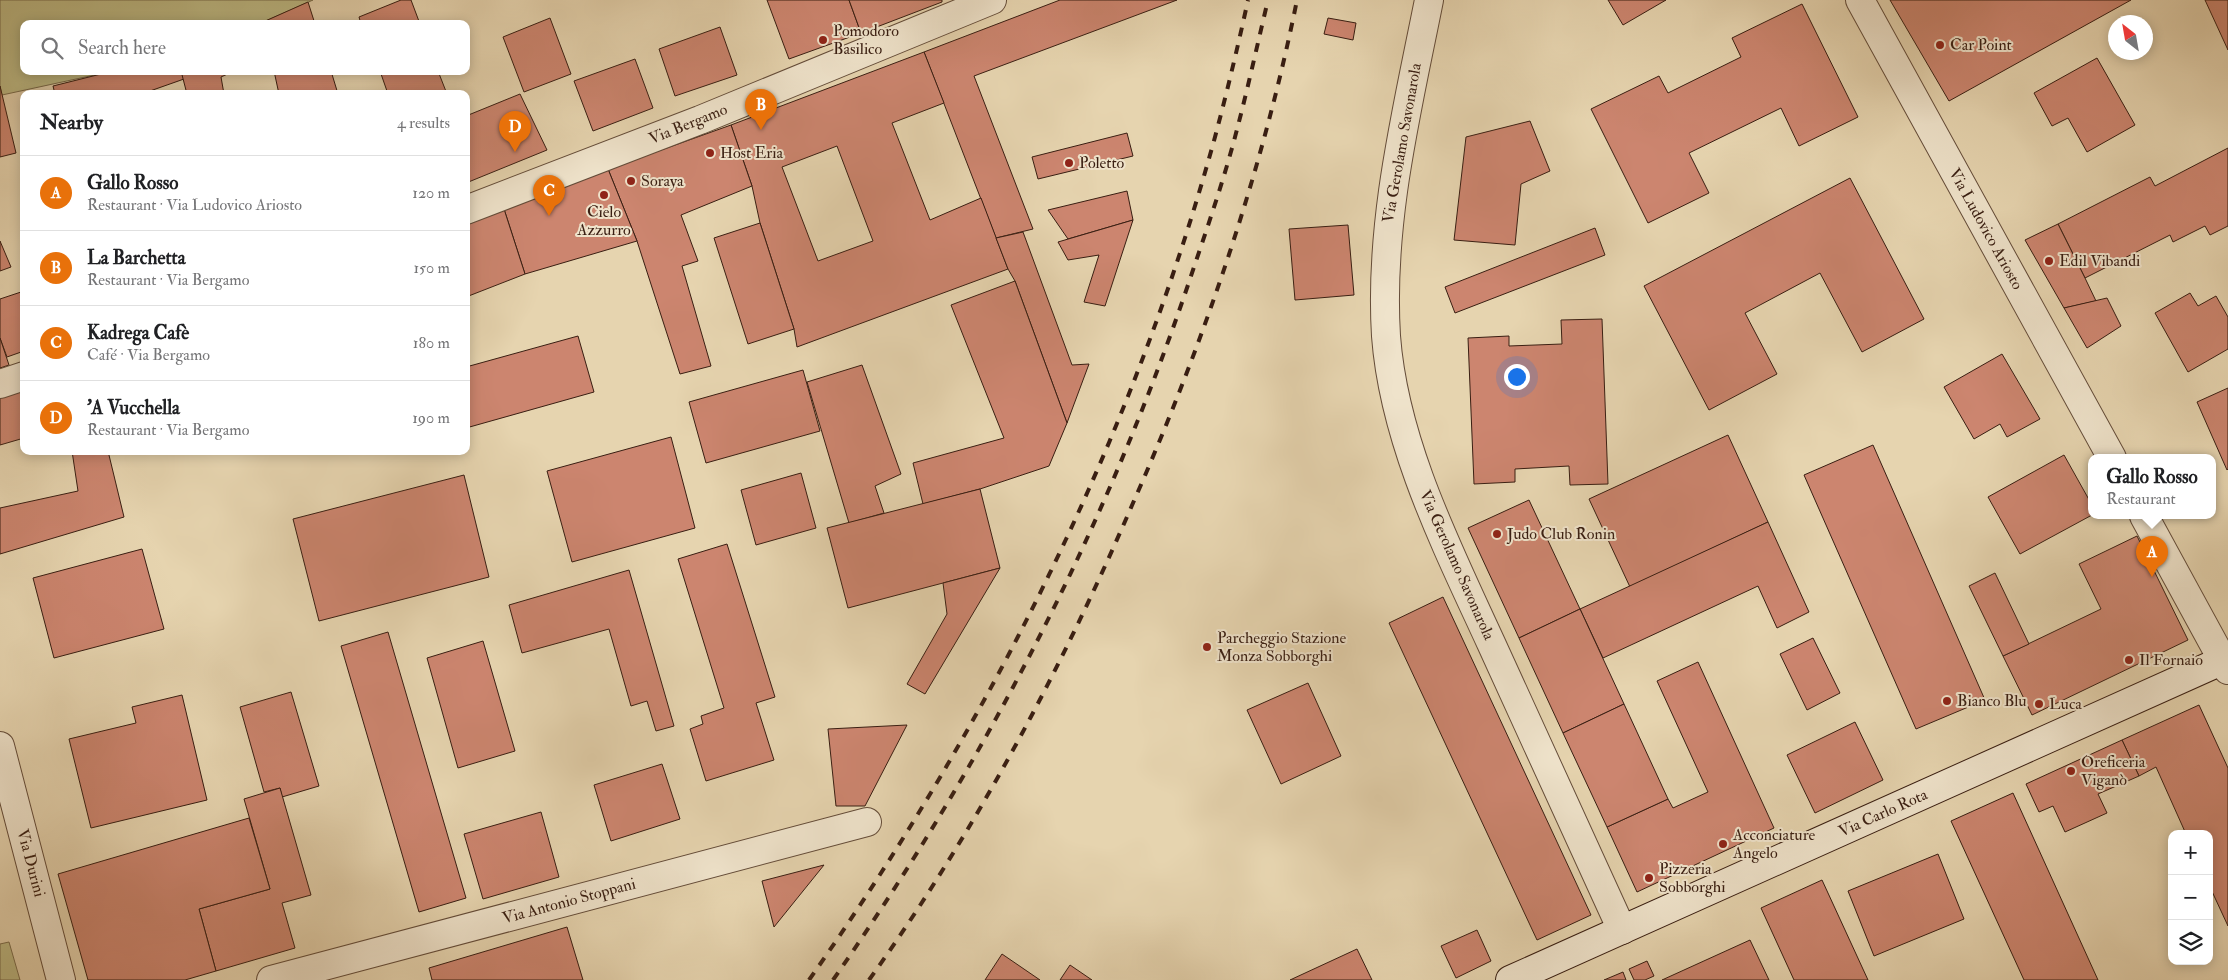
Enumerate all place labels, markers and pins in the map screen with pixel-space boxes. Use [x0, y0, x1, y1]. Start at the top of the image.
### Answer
place label: Pomodoro Basilico [833, 21, 899, 59]
marker: Pomodoro Basilico [817, 34, 829, 46]
place label: Car Point [1950, 35, 2012, 55]
marker: Car Point [1934, 39, 1946, 51]
pin: B [745, 89, 777, 130]
pin: D [499, 111, 531, 152]
place label: Host Eria [720, 143, 783, 163]
marker: Host Eria [704, 147, 716, 159]
place label: Poletto [1079, 153, 1125, 173]
marker: Poletto [1063, 157, 1075, 169]
place label: Soraya [641, 171, 684, 191]
pin: C [533, 175, 565, 216]
marker: Soraya [625, 175, 637, 187]
marker: Cielo Azzurro [598, 189, 610, 201]
place label: Cielo Azzurro [576, 202, 631, 240]
place label: Edil Vibandi [2059, 251, 2140, 271]
marker: Edil Vibandi [2043, 255, 2055, 267]
place label: Judo Club Ronin [1506, 524, 1615, 545]
marker: Judo Club Ronin [1491, 528, 1503, 540]
pin: A [2136, 536, 2168, 577]
place label: Parcheggio Stazione Monza Sobborghi [1217, 628, 1347, 666]
marker: Parcheggio Stazione Monza Sobborghi [1201, 641, 1213, 653]
place label: Il Fornaio [2139, 650, 2203, 670]
marker: Il Fornaio [2123, 654, 2135, 666]
place label: Bianco Blu [1957, 691, 2027, 711]
place label: Luca [2049, 694, 2082, 714]
marker: Bianco Blu [1941, 695, 1953, 707]
marker: Luca [2033, 698, 2045, 710]
place label: Oreficeria Viganò [2081, 752, 2146, 790]
marker: Oreficeria Viganò [2065, 765, 2077, 777]
place label: Acconciature Angelo [1732, 825, 1816, 863]
marker: Acconciature Angelo [1717, 838, 1729, 850]
place label: Pizzeria Sobborghi [1659, 859, 1725, 897]
marker: Pizzeria Sobborghi [1643, 872, 1655, 884]

